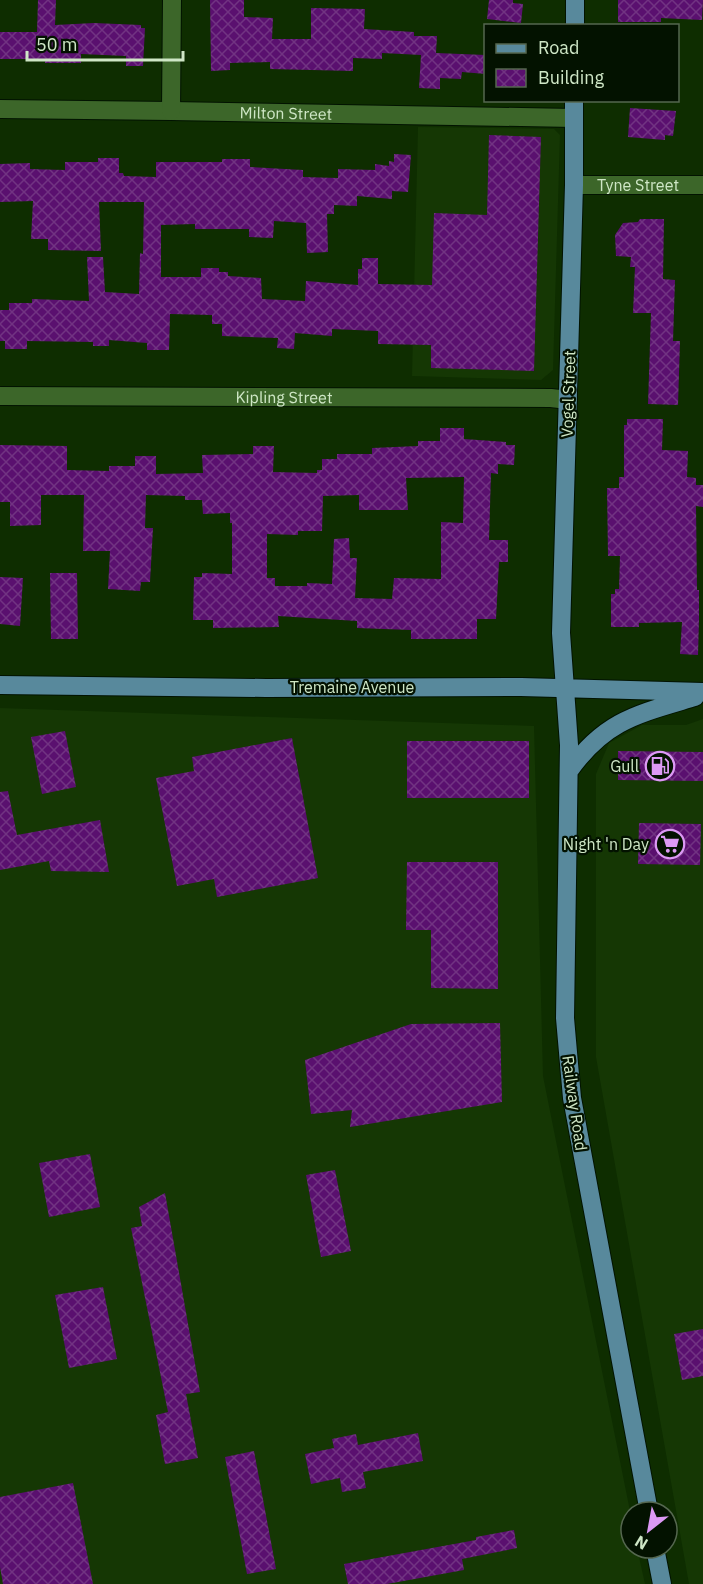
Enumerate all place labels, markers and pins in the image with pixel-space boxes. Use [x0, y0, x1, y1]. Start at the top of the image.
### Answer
fuel station icon: Gull [644, 750, 676, 782]
place label: Gull [610, 756, 639, 776]
supermarket icon: Night 'n Day [654, 828, 686, 860]
place label: Night 'n Day [563, 834, 649, 854]

